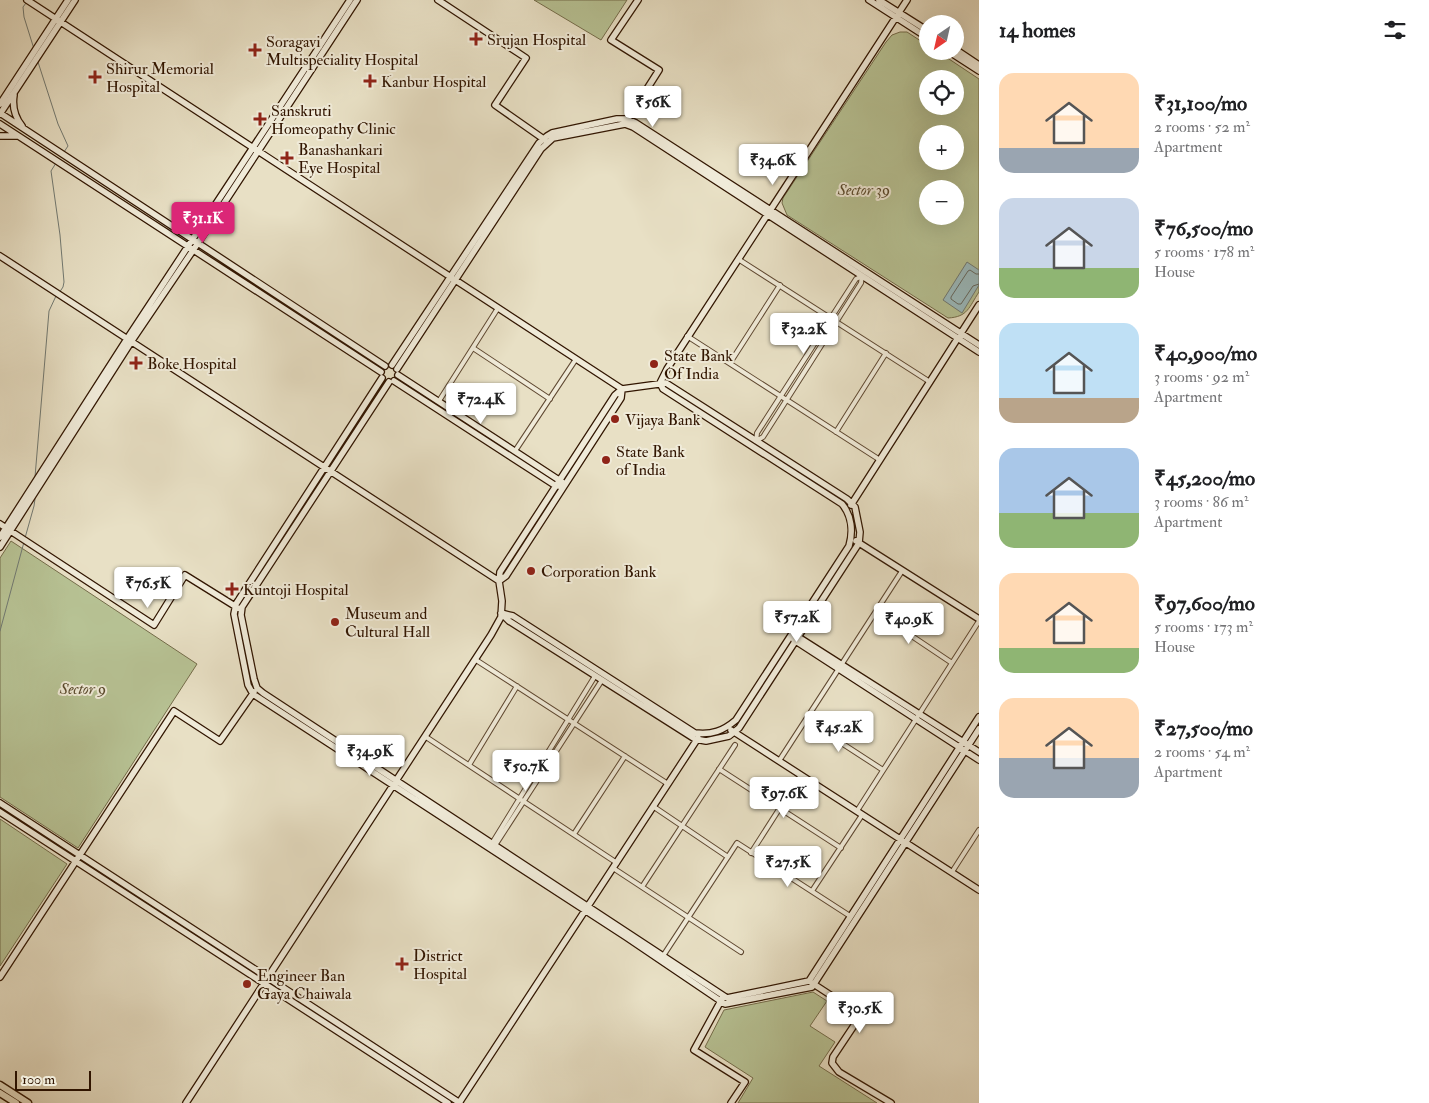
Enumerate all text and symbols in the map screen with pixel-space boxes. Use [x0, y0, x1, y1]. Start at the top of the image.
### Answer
north arrow [919, 15, 964, 60]
map controls [919, 15, 964, 225]
icon: filters [1381, 16, 1409, 44]
text: 14 homes [999, 17, 1076, 44]
place label: Srujan Hospital [487, 30, 586, 51]
place label: Soragavi Multispeciality Hospital [266, 32, 418, 71]
marker: Srujan Hospital [469, 32, 483, 46]
marker: Soragavi Multispeciality Hospital [248, 43, 262, 57]
place label: Shirur Memorial Hospital [106, 59, 214, 98]
marker: Shirur Memorial Hospital [88, 70, 102, 84]
button: locate [919, 70, 964, 115]
place label: Kanbur Hospital [381, 72, 486, 93]
marker: Kanbur Hospital [363, 74, 377, 88]
pin: ₹56K [623, 86, 683, 128]
text: ₹31,100/mo [1154, 90, 1247, 117]
text: ₹56K [635, 92, 671, 112]
icon: home [1039, 93, 1099, 153]
place label: Sanskruti Homeopathy Clinic [271, 101, 396, 140]
marker: Sanskruti Homeopathy Clinic [253, 112, 267, 126]
text: 2 rooms · 52 m² [1154, 117, 1250, 137]
button: + [919, 125, 964, 170]
text: Apartment [1154, 137, 1222, 157]
place label: Banashankari Eye Hospital [298, 140, 383, 179]
pin: ₹34.6K [732, 144, 814, 186]
text: ₹34.6K [750, 150, 796, 170]
marker: Banashankari Eye Hospital [280, 151, 294, 165]
park label: Sector 39 [837, 180, 890, 200]
button: − [919, 180, 964, 225]
pin: ₹31.1K [162, 202, 244, 244]
text: ₹31.1K [182, 208, 224, 228]
text: ₹76,500/mo [1154, 215, 1253, 242]
icon: home [1039, 218, 1099, 278]
text: 5 rooms · 178 m² [1154, 242, 1254, 262]
text: House [1154, 262, 1195, 282]
pin: ₹32.2K [763, 312, 845, 355]
text: ₹32.2K [781, 319, 827, 339]
text: ₹40,900/mo [1154, 340, 1257, 367]
icon: home [1039, 343, 1099, 403]
place label: State Bank Of India [664, 346, 733, 384]
place label: Boke Hospital [147, 354, 237, 375]
marker: Boke Hospital [129, 356, 143, 370]
marker: State Bank Of India [648, 358, 660, 370]
text: 3 rooms · 92 m² [1154, 367, 1249, 387]
pin: ₹72.4K [440, 382, 522, 425]
text: Apartment [1154, 387, 1222, 407]
text: ₹72.4K [457, 389, 505, 409]
place label: Vijaya Bank [625, 410, 701, 430]
marker: Vijaya Bank [609, 413, 621, 425]
place label: State Bank of India [616, 442, 685, 480]
marker: State Bank of India [600, 454, 612, 466]
text: ₹45,200/mo [1154, 465, 1255, 492]
icon: home [1039, 468, 1099, 528]
text: 3 rooms · 86 m² [1154, 492, 1248, 512]
text: Apartment [1154, 512, 1222, 532]
place label: Corporation Bank [541, 562, 657, 583]
marker: Corporation Bank [525, 565, 537, 577]
pin: ₹76.5K [107, 566, 189, 609]
text: ₹76.5K [125, 573, 171, 593]
place label: Kuntoji Hospital [243, 580, 349, 601]
marker: Kuntoji Hospital [225, 582, 239, 596]
text: ₹97,600/mo [1154, 590, 1255, 617]
icon: home [1039, 593, 1099, 653]
pin: ₹57.2K [756, 600, 838, 643]
pin: ₹40.9K [868, 602, 950, 645]
place label: Museum and Cultural Hall [345, 604, 430, 642]
text: ₹57.2K [774, 607, 820, 627]
text: ₹40.9K [885, 609, 933, 629]
marker: Museum and Cultural Hall [329, 616, 341, 628]
text: 5 rooms · 173 m² [1154, 617, 1253, 637]
text: House [1154, 637, 1195, 657]
park label: Sector 9 [59, 679, 106, 699]
pin: ₹45.2K [798, 710, 880, 753]
text: ₹27,500/mo [1154, 715, 1253, 742]
text: ₹45.2K [816, 717, 862, 737]
icon: home [1039, 718, 1099, 778]
pin: ₹34.9K [329, 734, 411, 777]
text: ₹34.9K [347, 741, 393, 761]
text: 2 rooms · 54 m² [1154, 742, 1250, 762]
pin: ₹50.7K [485, 750, 567, 792]
text: ₹50.7K [503, 756, 549, 776]
text: Apartment [1154, 762, 1222, 782]
pin: ₹97.6K [743, 776, 825, 819]
text: ₹97.6K [761, 783, 807, 803]
pin: ₹27.5K [747, 846, 829, 888]
text: ₹27.5K [765, 852, 811, 872]
place label: District Hospital [413, 946, 467, 985]
marker: District Hospital [395, 957, 409, 971]
place label: Engineer Ban Gaya Chaiwala [257, 966, 352, 1004]
marker: Engineer Ban Gaya Chaiwala [241, 978, 253, 990]
pin: ₹30.5K [819, 992, 901, 1034]
text: ₹30.5K [838, 998, 882, 1018]
scale bar [15, 1068, 91, 1091]
text: 100 m [22, 1071, 55, 1088]

